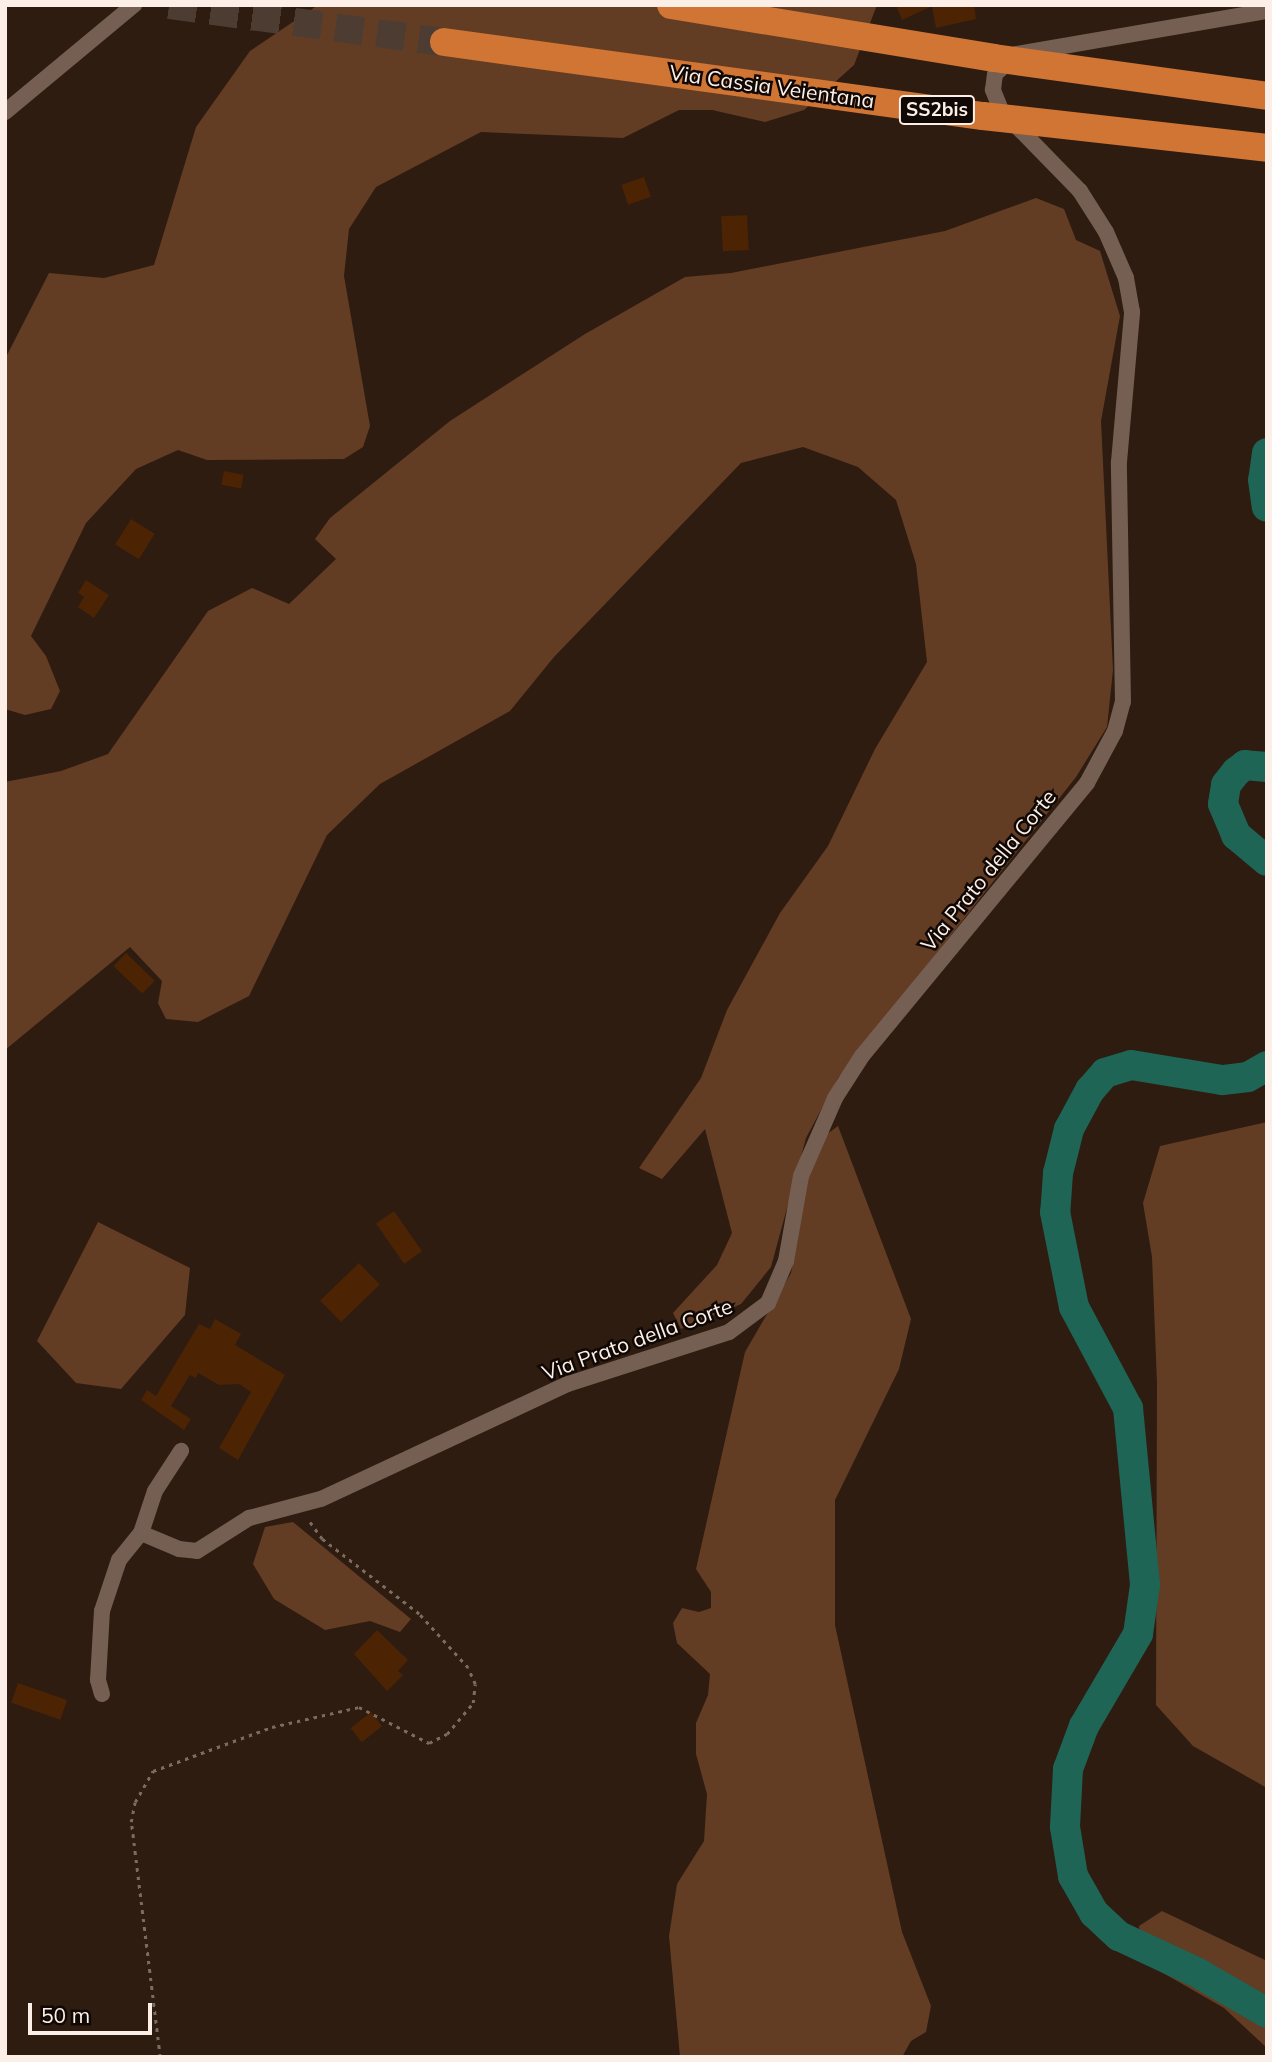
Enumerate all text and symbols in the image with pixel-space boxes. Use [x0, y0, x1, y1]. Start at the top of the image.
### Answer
street label: Via Cassia Veientana [668, 59, 876, 113]
road number: SS2bis [898, 94, 976, 125]
street label: Via Prato della Corte [915, 784, 1061, 956]
street label: Via Prato della Corte [538, 1293, 736, 1385]
scale bar [32, 1988, 156, 2032]
text: 50 m [41, 2002, 90, 2028]

